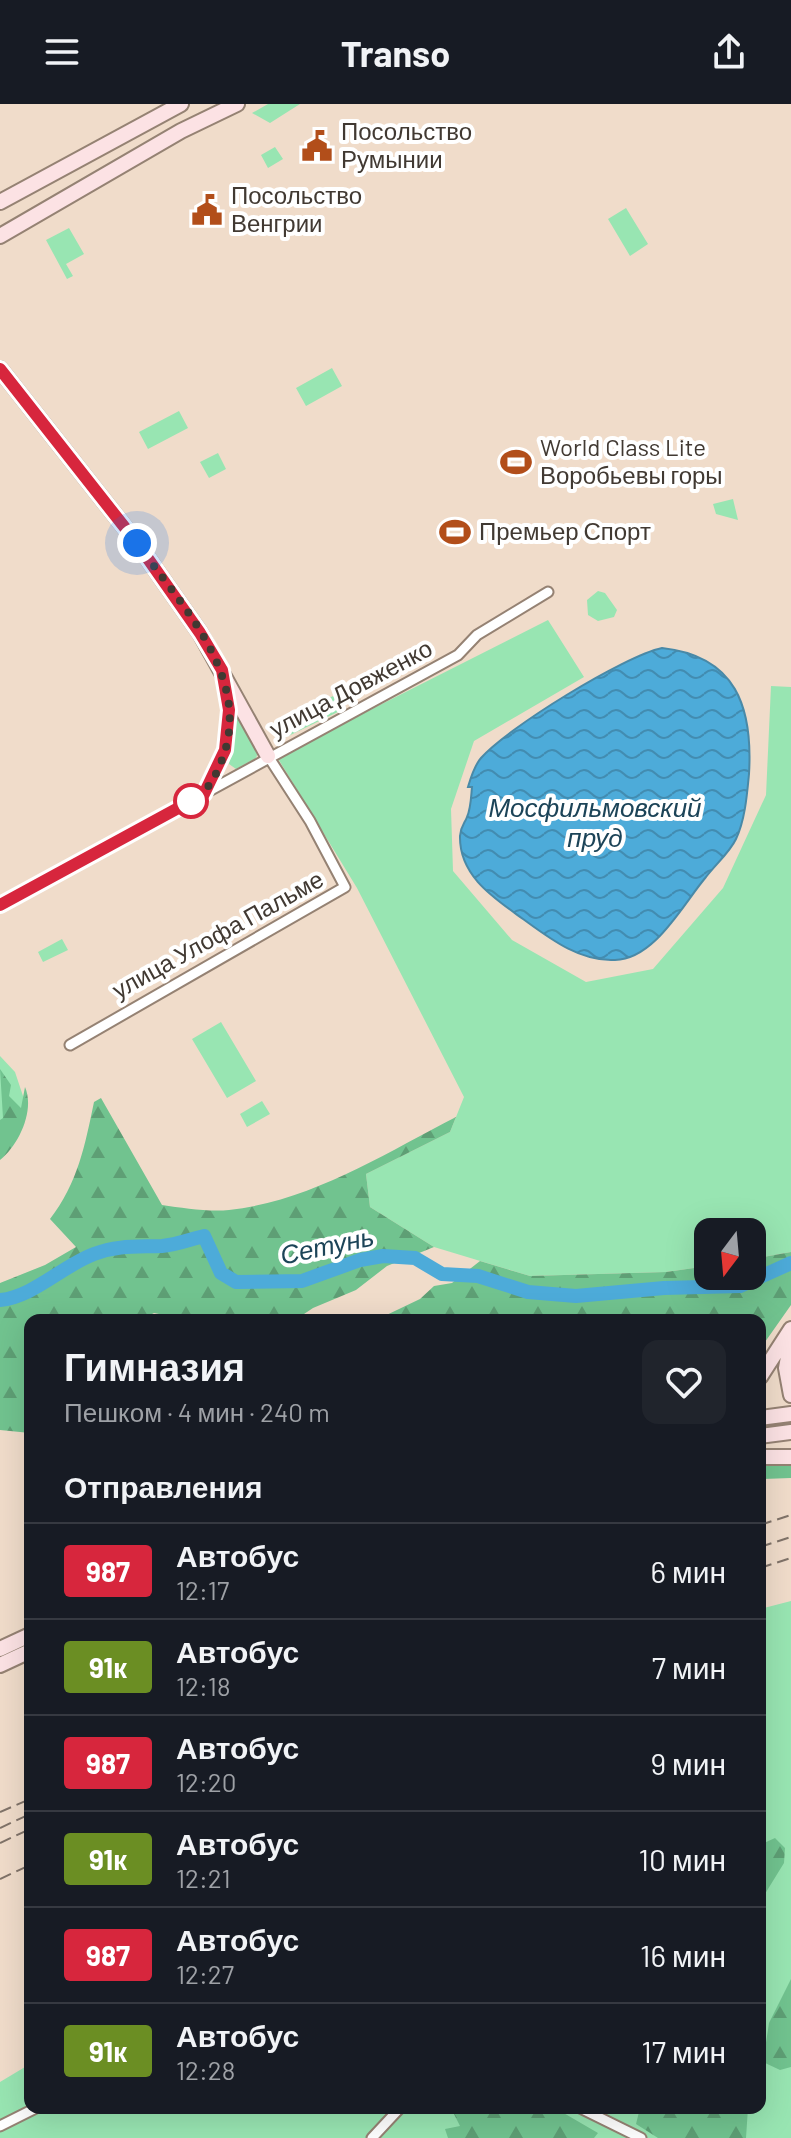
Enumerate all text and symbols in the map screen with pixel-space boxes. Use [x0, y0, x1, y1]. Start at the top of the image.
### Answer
icon: menu [40, 30, 84, 74]
icon: share [707, 30, 751, 74]
text: Transo [341, 31, 450, 74]
place label: Посольство Румынии [341, 116, 472, 173]
public building icon: Посольство Румынии [300, 129, 334, 163]
place label: Посольство Венгрии [231, 180, 362, 237]
public building icon: Посольство Венгрии [190, 193, 224, 227]
place label: World Class Lite Воробьевы горы [540, 432, 723, 489]
sports icon: World Class Lite Воробьевы горы [499, 445, 533, 479]
sports icon: Премьер Спорт [438, 515, 472, 549]
place label: Премьер Спорт [479, 516, 651, 545]
your location [117, 523, 157, 563]
street label: улица Довженко [264, 633, 437, 743]
unlabelled marker [174, 784, 208, 818]
water label: Мосфильмовский пруд [488, 791, 702, 852]
street label: улица Улофа Пальме [107, 864, 328, 1004]
north arrow [694, 1218, 766, 1290]
map controls [694, 1218, 766, 1290]
water label: Сетунь [277, 1219, 376, 1270]
button: heart [642, 1340, 726, 1424]
text: Гимназия [64, 1343, 245, 1389]
text: Пешком · 4 мин · 240 m [64, 1396, 330, 1427]
text: Отправления [64, 1468, 263, 1504]
text: Автобус [176, 1537, 299, 1573]
text: 6 мин [651, 1553, 726, 1589]
text: 987 [86, 1554, 130, 1588]
text: 12:17 [176, 1574, 229, 1605]
text: Автобус [176, 1633, 299, 1669]
text: 7 мин [652, 1649, 726, 1685]
text: 91к [89, 1650, 127, 1684]
text: 12:18 [176, 1670, 231, 1701]
text: Автобус [176, 1729, 299, 1765]
text: 9 мин [650, 1745, 726, 1781]
text: 987 [86, 1746, 130, 1780]
text: 12:20 [176, 1766, 236, 1797]
text: Автобус [176, 1825, 299, 1861]
text: 10 мин [639, 1841, 726, 1877]
text: 91к [89, 1842, 127, 1876]
text: 12:21 [176, 1862, 231, 1893]
text: Автобус [176, 1921, 299, 1957]
text: 16 мин [640, 1937, 726, 1973]
text: 987 [86, 1938, 130, 1972]
text: 12:27 [176, 1958, 234, 1989]
text: Автобус [176, 2017, 299, 2053]
text: 17 мин [641, 2033, 726, 2069]
text: 91к [89, 2034, 127, 2068]
text: 12:28 [176, 2054, 235, 2085]

